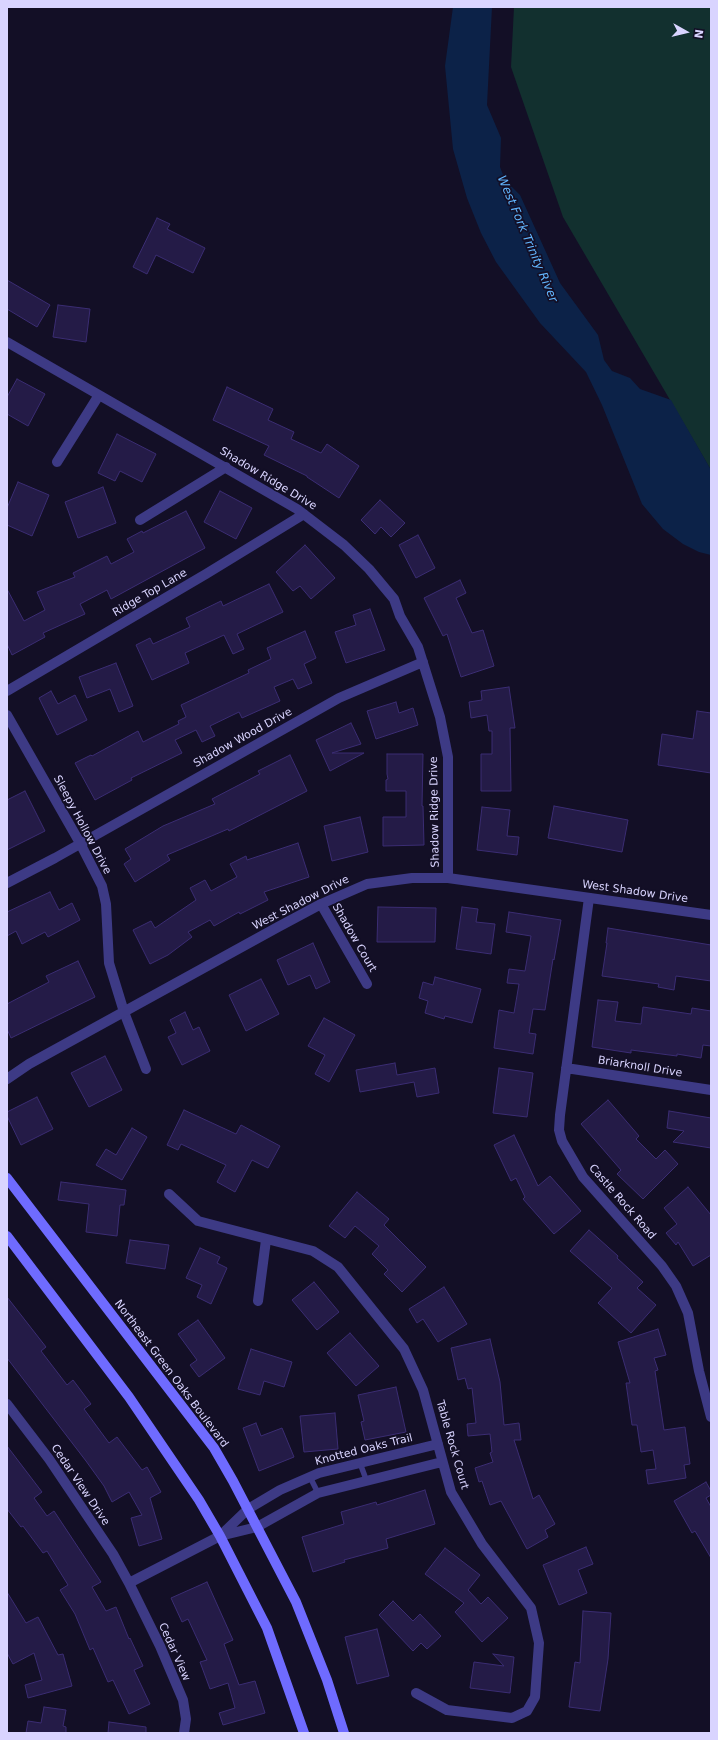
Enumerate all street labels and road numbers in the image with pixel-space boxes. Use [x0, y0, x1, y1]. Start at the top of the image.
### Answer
street label: Shadow Ridge Drive [217, 445, 319, 513]
street label: Ridge Top Lane [111, 566, 189, 620]
street label: Shadow Wood Drive [192, 705, 294, 771]
street label: Shadow Ridge Drive [427, 756, 443, 868]
street label: Sleepy Hollow Drive [50, 773, 114, 877]
street label: West Shadow Drive [250, 873, 352, 933]
street label: West Shadow Drive [581, 878, 689, 906]
street label: Shadow Court [329, 901, 379, 975]
street label: Briarknoll Drive [597, 1054, 683, 1080]
street label: Castle Rock Road [586, 1162, 658, 1242]
street label: Northeast Green Oaks Boulevard [111, 1298, 231, 1450]
street label: Table Rock Court [433, 1399, 471, 1491]
street label: Knotted Oaks Trail [314, 1431, 414, 1469]
street label: Cedar View Drive [48, 1442, 112, 1528]
street label: Cedar View [155, 1621, 193, 1683]

